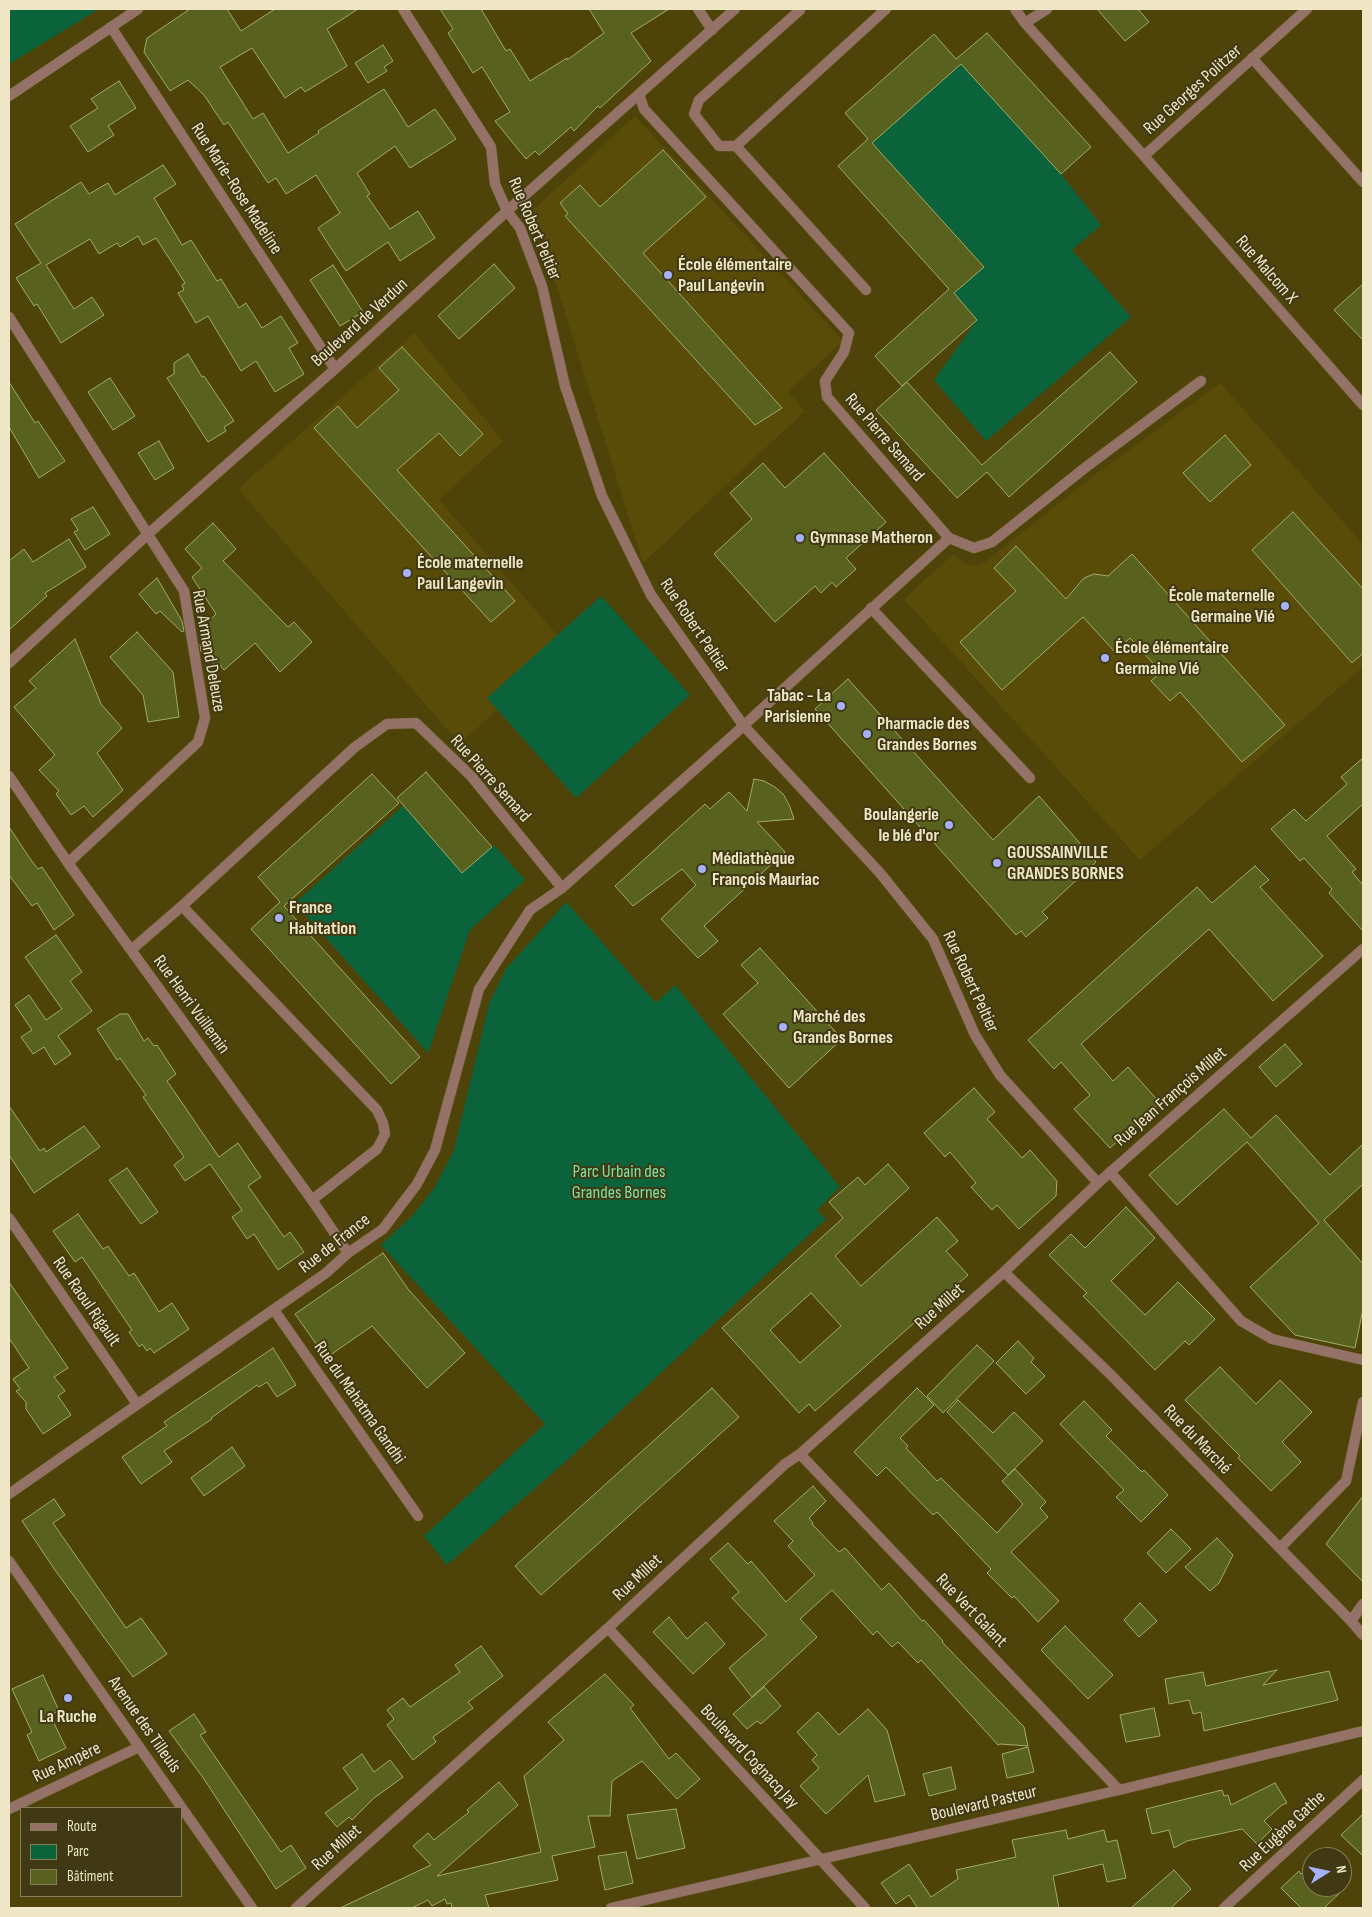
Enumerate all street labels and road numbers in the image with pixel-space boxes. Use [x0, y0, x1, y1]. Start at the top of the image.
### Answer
street label: Rue Georges Politzer [1140, 40, 1246, 140]
street label: Rue Marie-Rose Madeline [185, 119, 287, 259]
street label: Rue Robert Peltier [503, 174, 565, 284]
street label: Rue Malcom X [1230, 231, 1302, 309]
street label: Boulevard de Verdun [307, 274, 413, 372]
street label: Rue Pierre Semard [840, 389, 928, 487]
street label: Rue Robert Peltier [654, 575, 734, 677]
street label: Rue Armand Deleuze [187, 588, 229, 714]
street label: Rue Pierre Semard [445, 731, 535, 827]
street label: Rue Robert Peltier [937, 928, 1003, 1036]
street label: Rue Henri Vuillemin [148, 951, 234, 1059]
street label: Rue Jean François Millet [1111, 1042, 1231, 1152]
street label: Rue de France [295, 1210, 375, 1278]
street label: Rue Raoul Rigault [47, 1253, 125, 1351]
street label: Rue Millet [911, 1279, 969, 1335]
street label: Rue du Mahatma Gandhi [309, 1337, 409, 1469]
street label: Rue du Marché [1159, 1401, 1235, 1479]
street label: Rue Millet [609, 1550, 667, 1606]
street label: Rue Vert Galant [931, 1570, 1011, 1652]
street label: Avenue des Tilleuls [103, 1673, 185, 1777]
street label: Boulevard Cognacq Jay [695, 1700, 803, 1814]
street label: Rue Ampère [30, 1738, 104, 1788]
street label: Boulevard Pasteur [929, 1781, 1039, 1827]
street label: Rue Eugène Gathe [1236, 1787, 1330, 1877]
street label: Rue Millet [308, 1820, 366, 1876]

